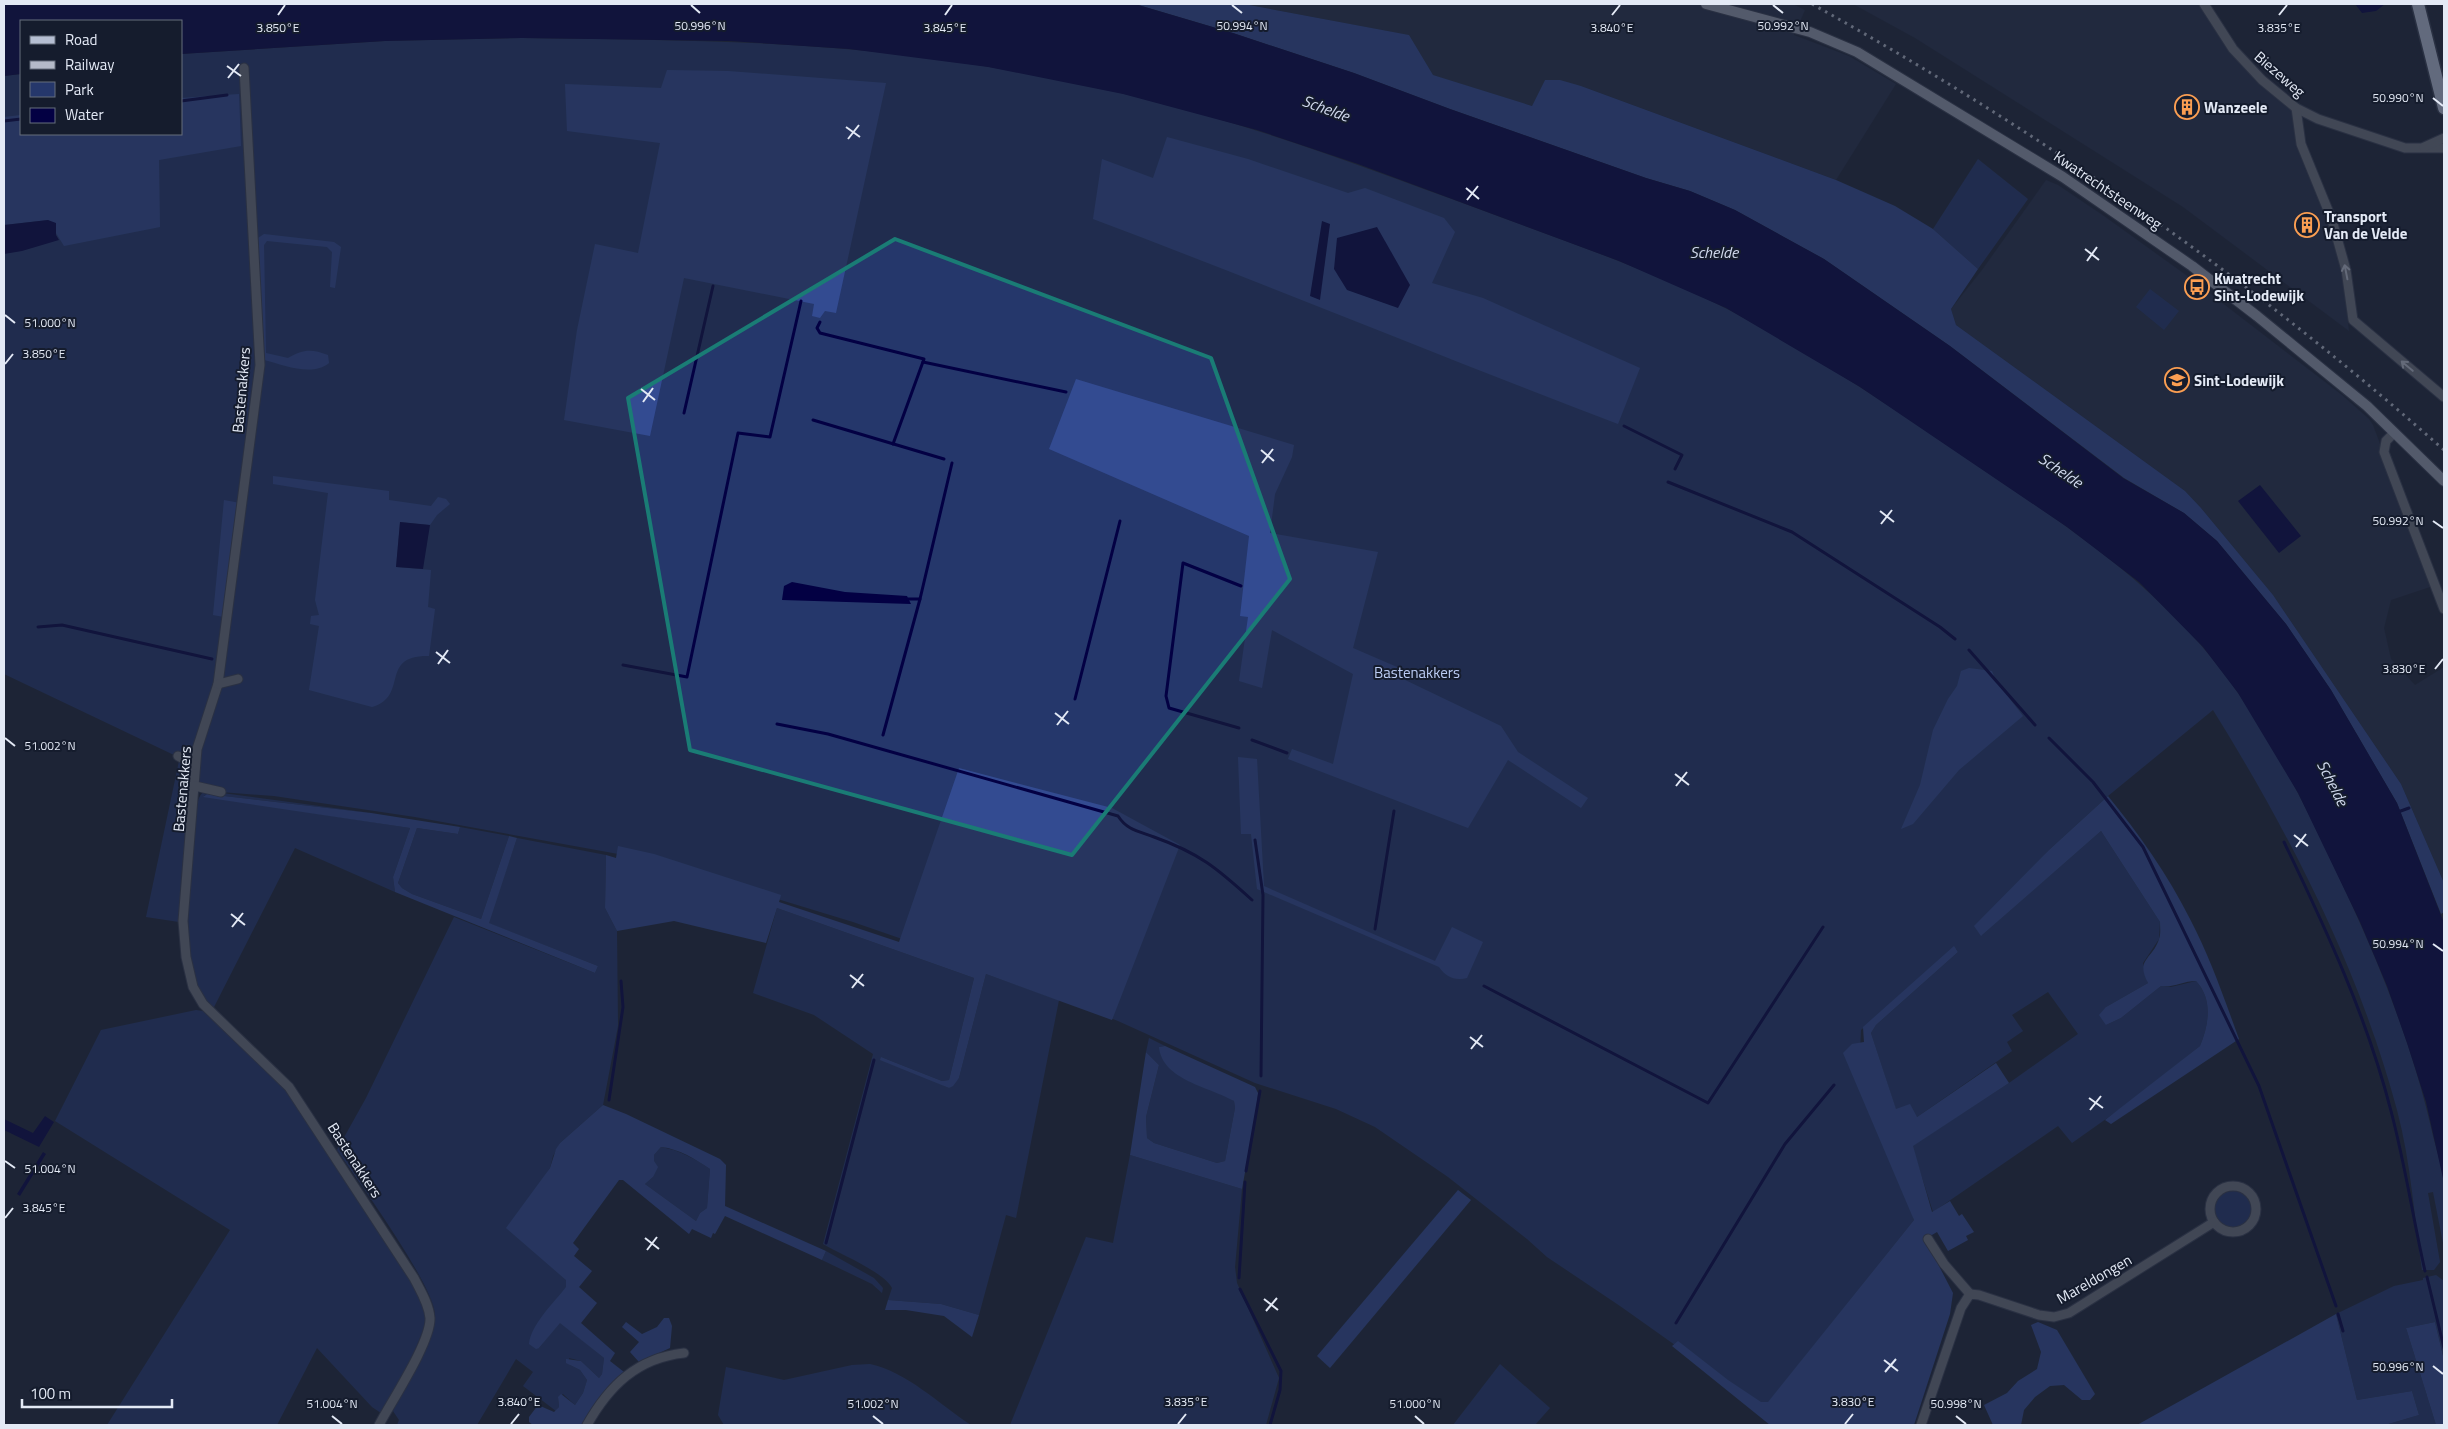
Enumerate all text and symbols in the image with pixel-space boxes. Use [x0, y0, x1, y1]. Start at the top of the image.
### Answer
text: 50.996°N [674, 16, 726, 35]
text: 50.994°N [1216, 16, 1268, 35]
text: 50.992°N [1757, 16, 1809, 35]
text: 3.850°E [257, 18, 300, 37]
text: 3.845°E [924, 18, 967, 37]
text: 3.840°E [1591, 18, 1634, 37]
text: 3.835°E [2258, 18, 2301, 37]
legend [20, 20, 182, 135]
text: Road [65, 28, 97, 51]
street label: Biezeweg [2249, 45, 2311, 103]
text: Railway [65, 53, 115, 76]
text: Park [65, 78, 94, 101]
water label: Schelde [1299, 88, 1354, 128]
text: 50.990°N [2372, 88, 2424, 107]
building icon: Wanzeele [2174, 94, 2200, 120]
place label: Wanzeele [2204, 96, 2268, 119]
text: Water [65, 103, 104, 126]
street label: Kwatrechtsteenweg [2049, 145, 2167, 235]
place label: Transport Van de Velde [2324, 205, 2408, 245]
building icon: Transport Van de Velde [2294, 212, 2320, 238]
water label: Schelde [1690, 240, 1740, 264]
one-way arrow [2341, 265, 2350, 281]
place label: Kwatrecht Sint-Lodewijk [2214, 267, 2304, 307]
bus stop icon: Kwatrecht Sint-Lodewijk [2184, 274, 2210, 300]
text: 51.000°N [24, 313, 76, 332]
text: 3.850°E [23, 344, 66, 363]
street label: Bastenakkers [226, 346, 256, 434]
one-way arrow [2400, 360, 2413, 371]
school or university icon: Sint-Lodewijk [2164, 367, 2190, 393]
place label: Sint-Lodewijk [2194, 369, 2284, 392]
water label: Schelde [2034, 446, 2089, 494]
text: 50.992°N [2372, 511, 2424, 530]
text: 3.830°E [2383, 659, 2426, 678]
park label: Bastenakkers [1374, 661, 1460, 684]
text: 51.002°N [24, 736, 76, 755]
street label: Bastenakkers [167, 745, 197, 833]
water label: Schelde [2311, 756, 2355, 812]
text: 50.994°N [2372, 934, 2424, 953]
street label: Bastenakkers [322, 1118, 388, 1202]
text: 51.004°N [24, 1159, 76, 1178]
text: 3.845°E [23, 1198, 66, 1217]
street label: Mareldongen [2052, 1248, 2136, 1310]
text: 50.996°N [2372, 1357, 2424, 1376]
scale bar [22, 1376, 172, 1408]
text: 100 m [30, 1382, 71, 1405]
text: 3.840°E [498, 1392, 541, 1411]
text: 3.835°E [1165, 1392, 1208, 1411]
text: 3.830°E [1832, 1392, 1875, 1411]
text: 51.004°N [306, 1394, 358, 1413]
text: 51.002°N [847, 1394, 899, 1413]
text: 51.000°N [1389, 1394, 1441, 1413]
text: 50.998°N [1930, 1394, 1982, 1413]

